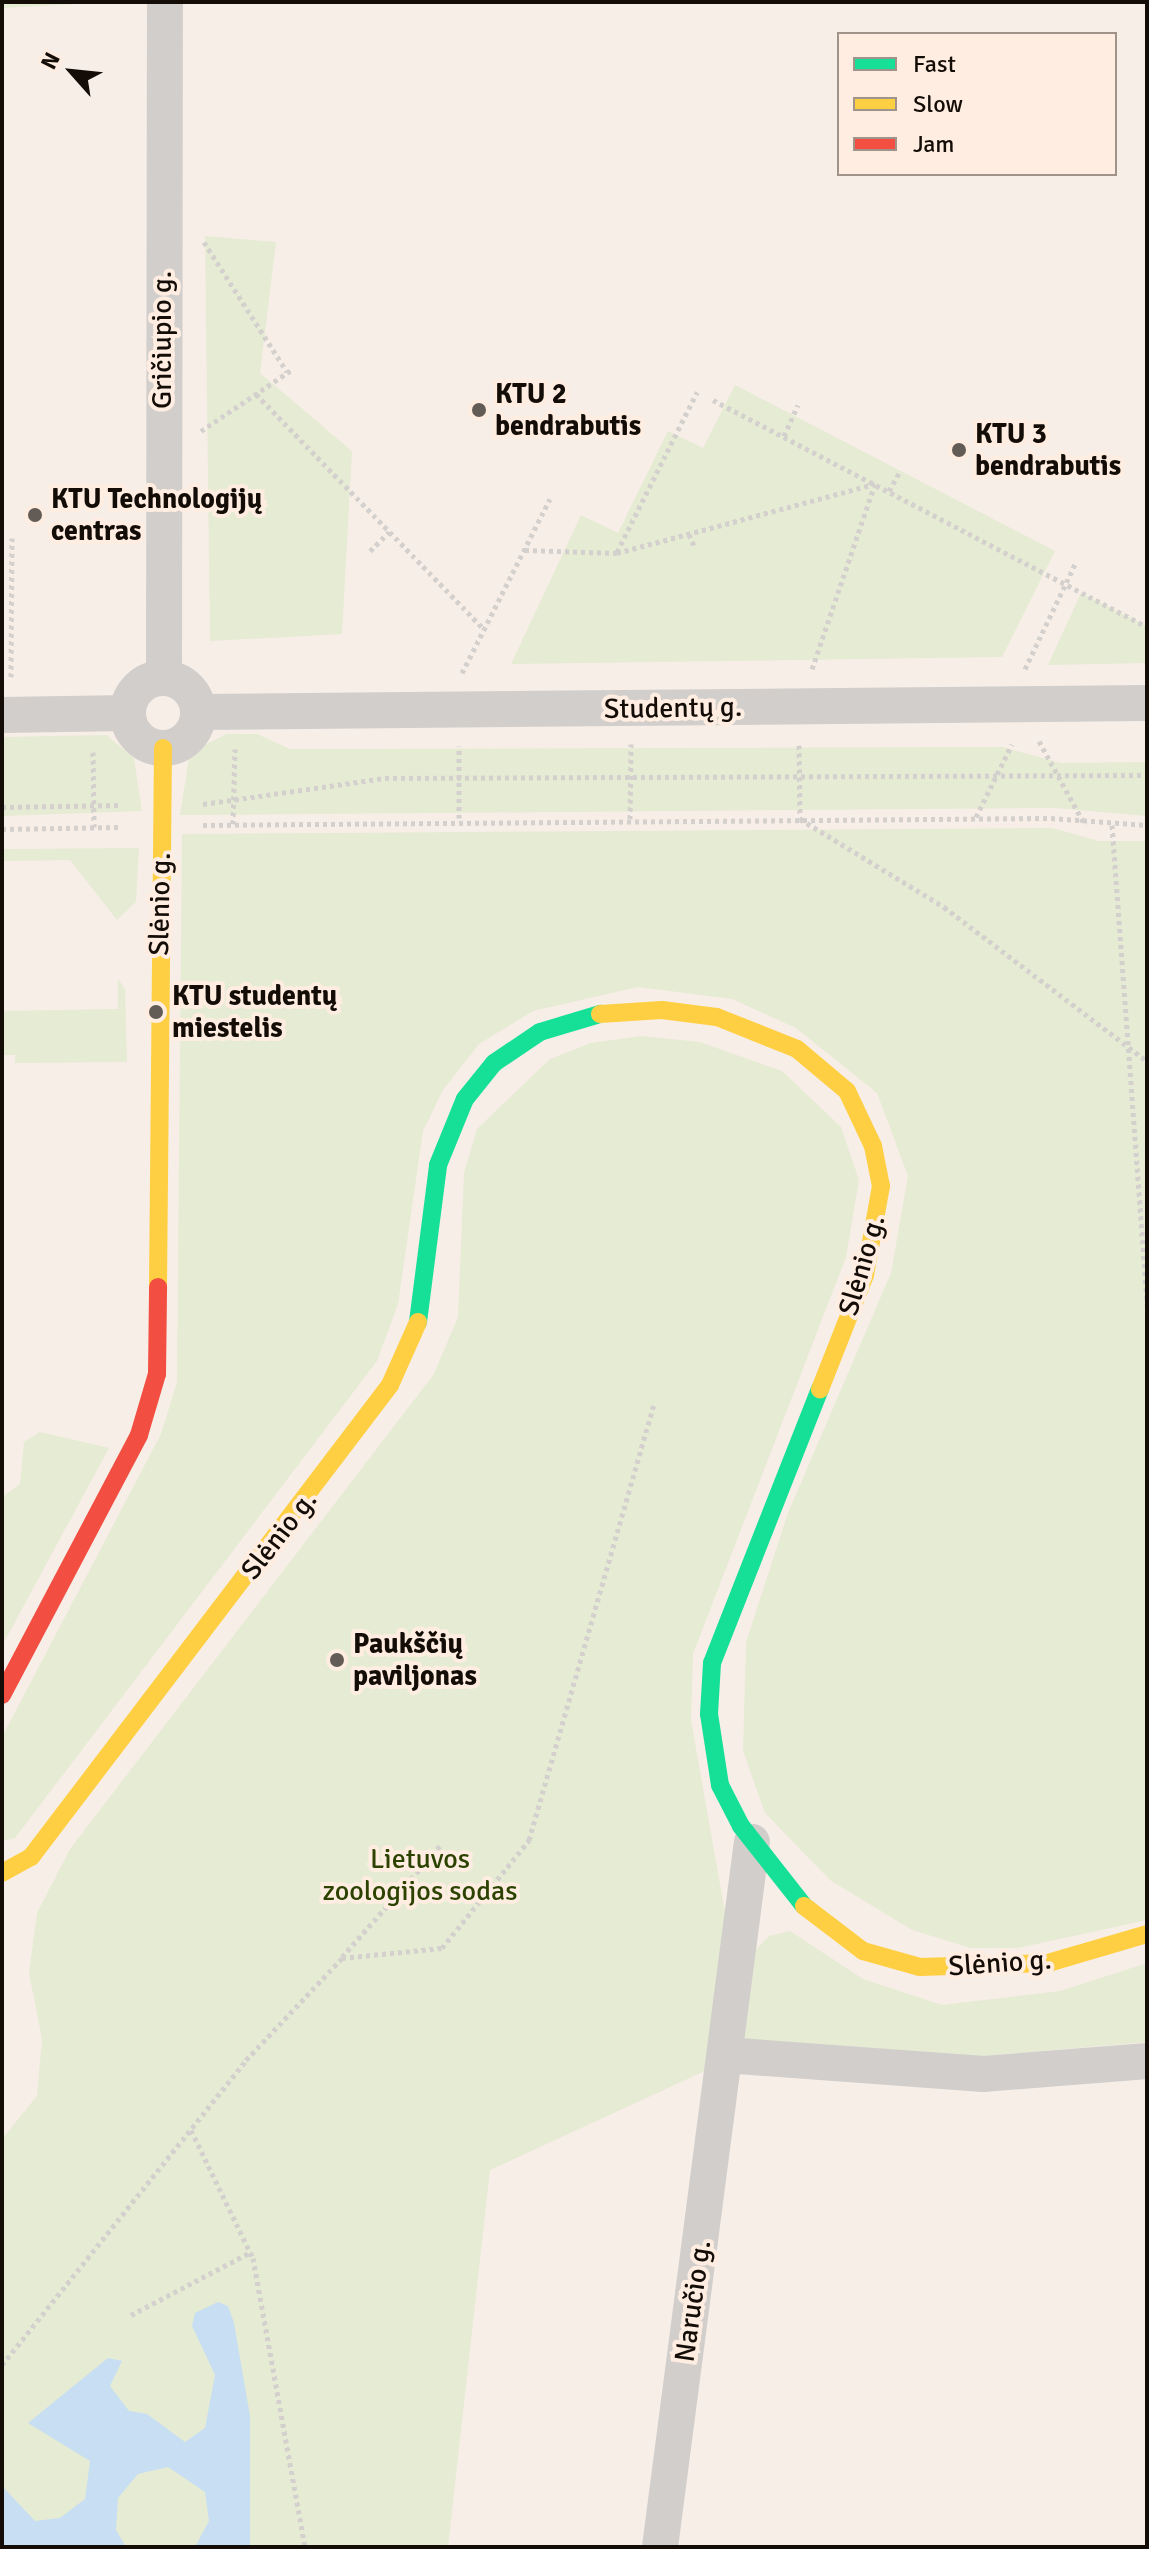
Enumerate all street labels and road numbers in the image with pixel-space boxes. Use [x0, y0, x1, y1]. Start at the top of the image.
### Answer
street label: Gričiupio g. [145, 271, 179, 409]
street label: Studentų g. [604, 690, 742, 726]
street label: Slėnio g. [142, 852, 178, 956]
street label: Slėnio g. [832, 1211, 892, 1319]
street label: Slėnio g. [234, 1484, 324, 1586]
street label: Slėnio g. [947, 1943, 1053, 1983]
street label: Naručio g. [668, 2238, 718, 2364]

